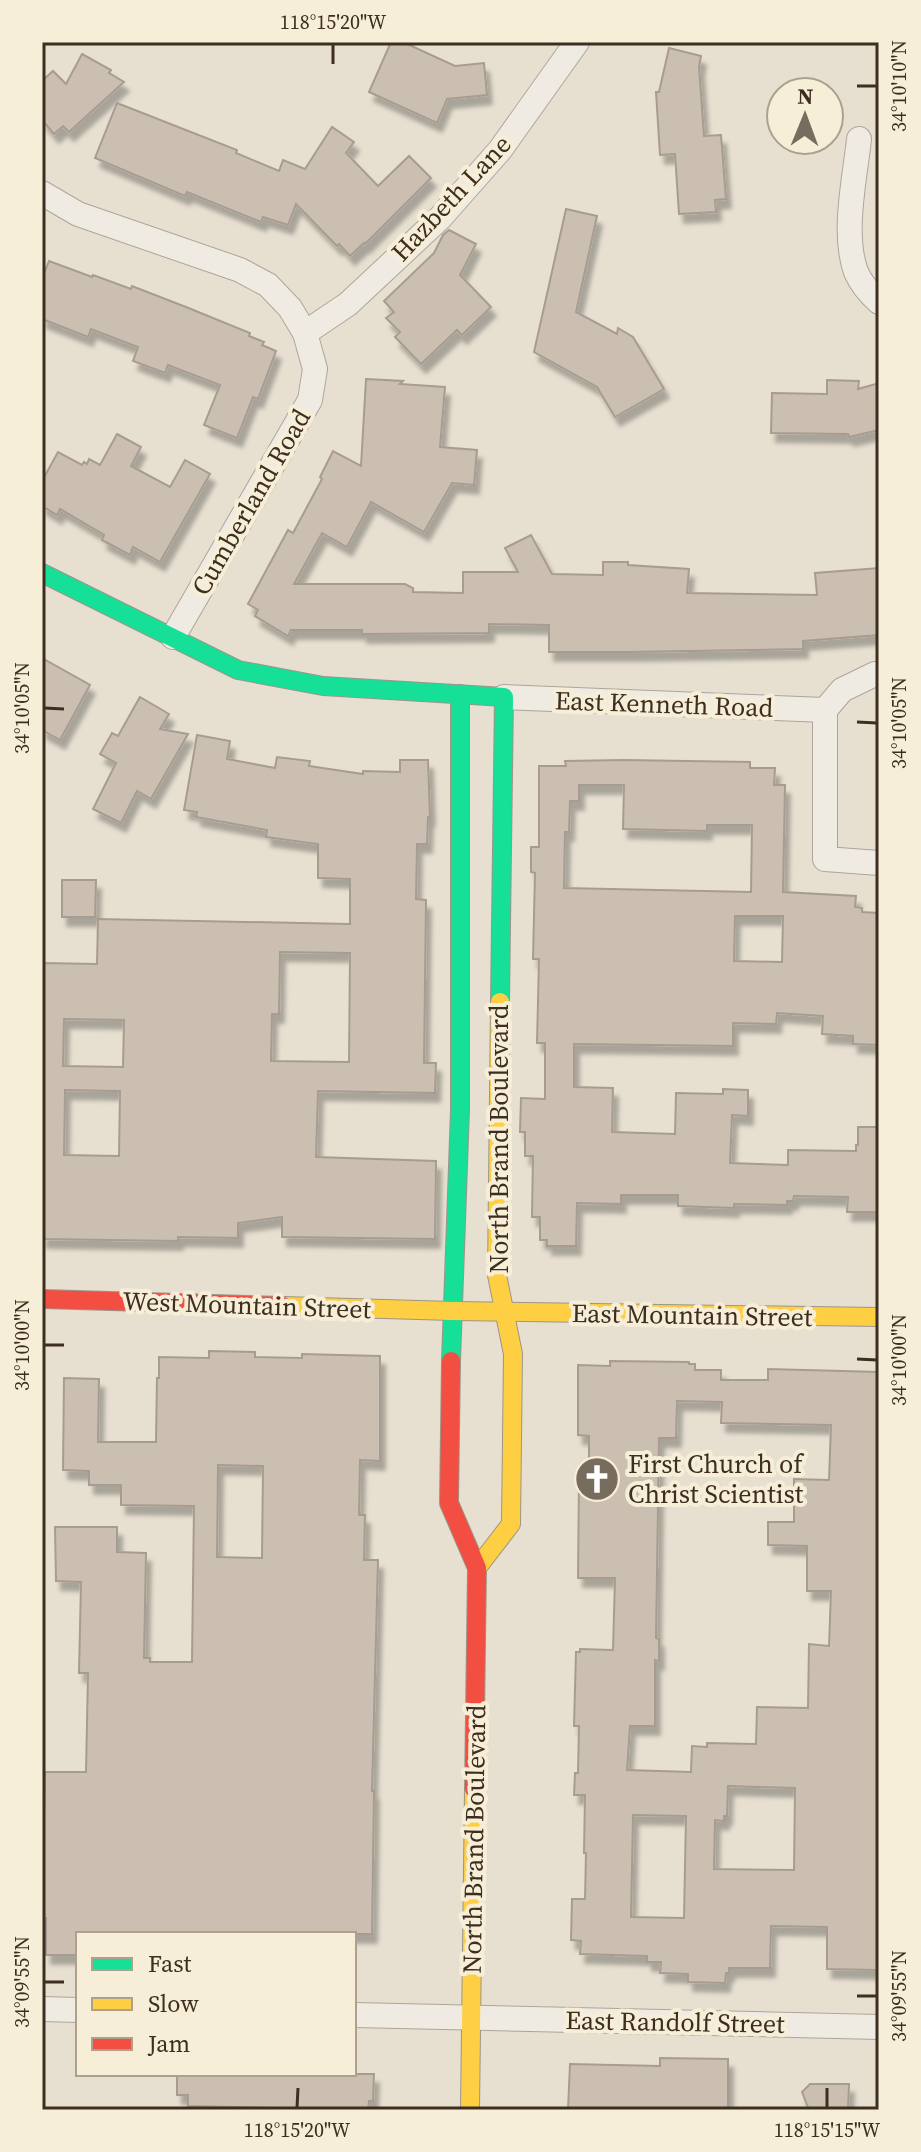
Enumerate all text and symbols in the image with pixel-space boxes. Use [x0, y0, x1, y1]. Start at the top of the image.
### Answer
text: 118°15'20"W [280, 8, 387, 36]
text: 34°10'10"N [885, 40, 913, 132]
north arrow [765, 76, 845, 156]
text: N [797, 81, 814, 111]
street label: Hazbeth Lane [383, 127, 519, 269]
street label: Cumberland Road [183, 402, 319, 602]
text: 34°10'05"N [8, 662, 36, 754]
text: 34°10'05"N [885, 677, 913, 769]
street label: East Kenneth Road [554, 682, 774, 726]
street label: North Brand Boulevard [481, 1004, 517, 1274]
street label: West Mountain Street [122, 1283, 372, 1327]
street label: East Mountain Street [571, 1295, 813, 1335]
text: 34°10'00"N [8, 1299, 36, 1391]
text: 34°10'00"N [885, 1314, 913, 1406]
place label: First Church of Christ Scientist [628, 1446, 805, 1512]
church icon: First Church of Christ Scientist [573, 1455, 621, 1503]
street label: North Brand Boulevard [454, 1704, 494, 1974]
legend [76, 1932, 356, 2076]
text: 34°09'55"N [8, 1936, 36, 2028]
text: Fast [148, 1947, 192, 1980]
text: 34°09'55"N [885, 1950, 913, 2042]
text: Slow [148, 1987, 199, 2020]
street label: East Randolf Street [565, 2002, 786, 2042]
text: Jam [147, 2027, 190, 2060]
text: 118°15'20"W [244, 2116, 351, 2144]
text: 118°15'15"W [774, 2116, 881, 2144]

